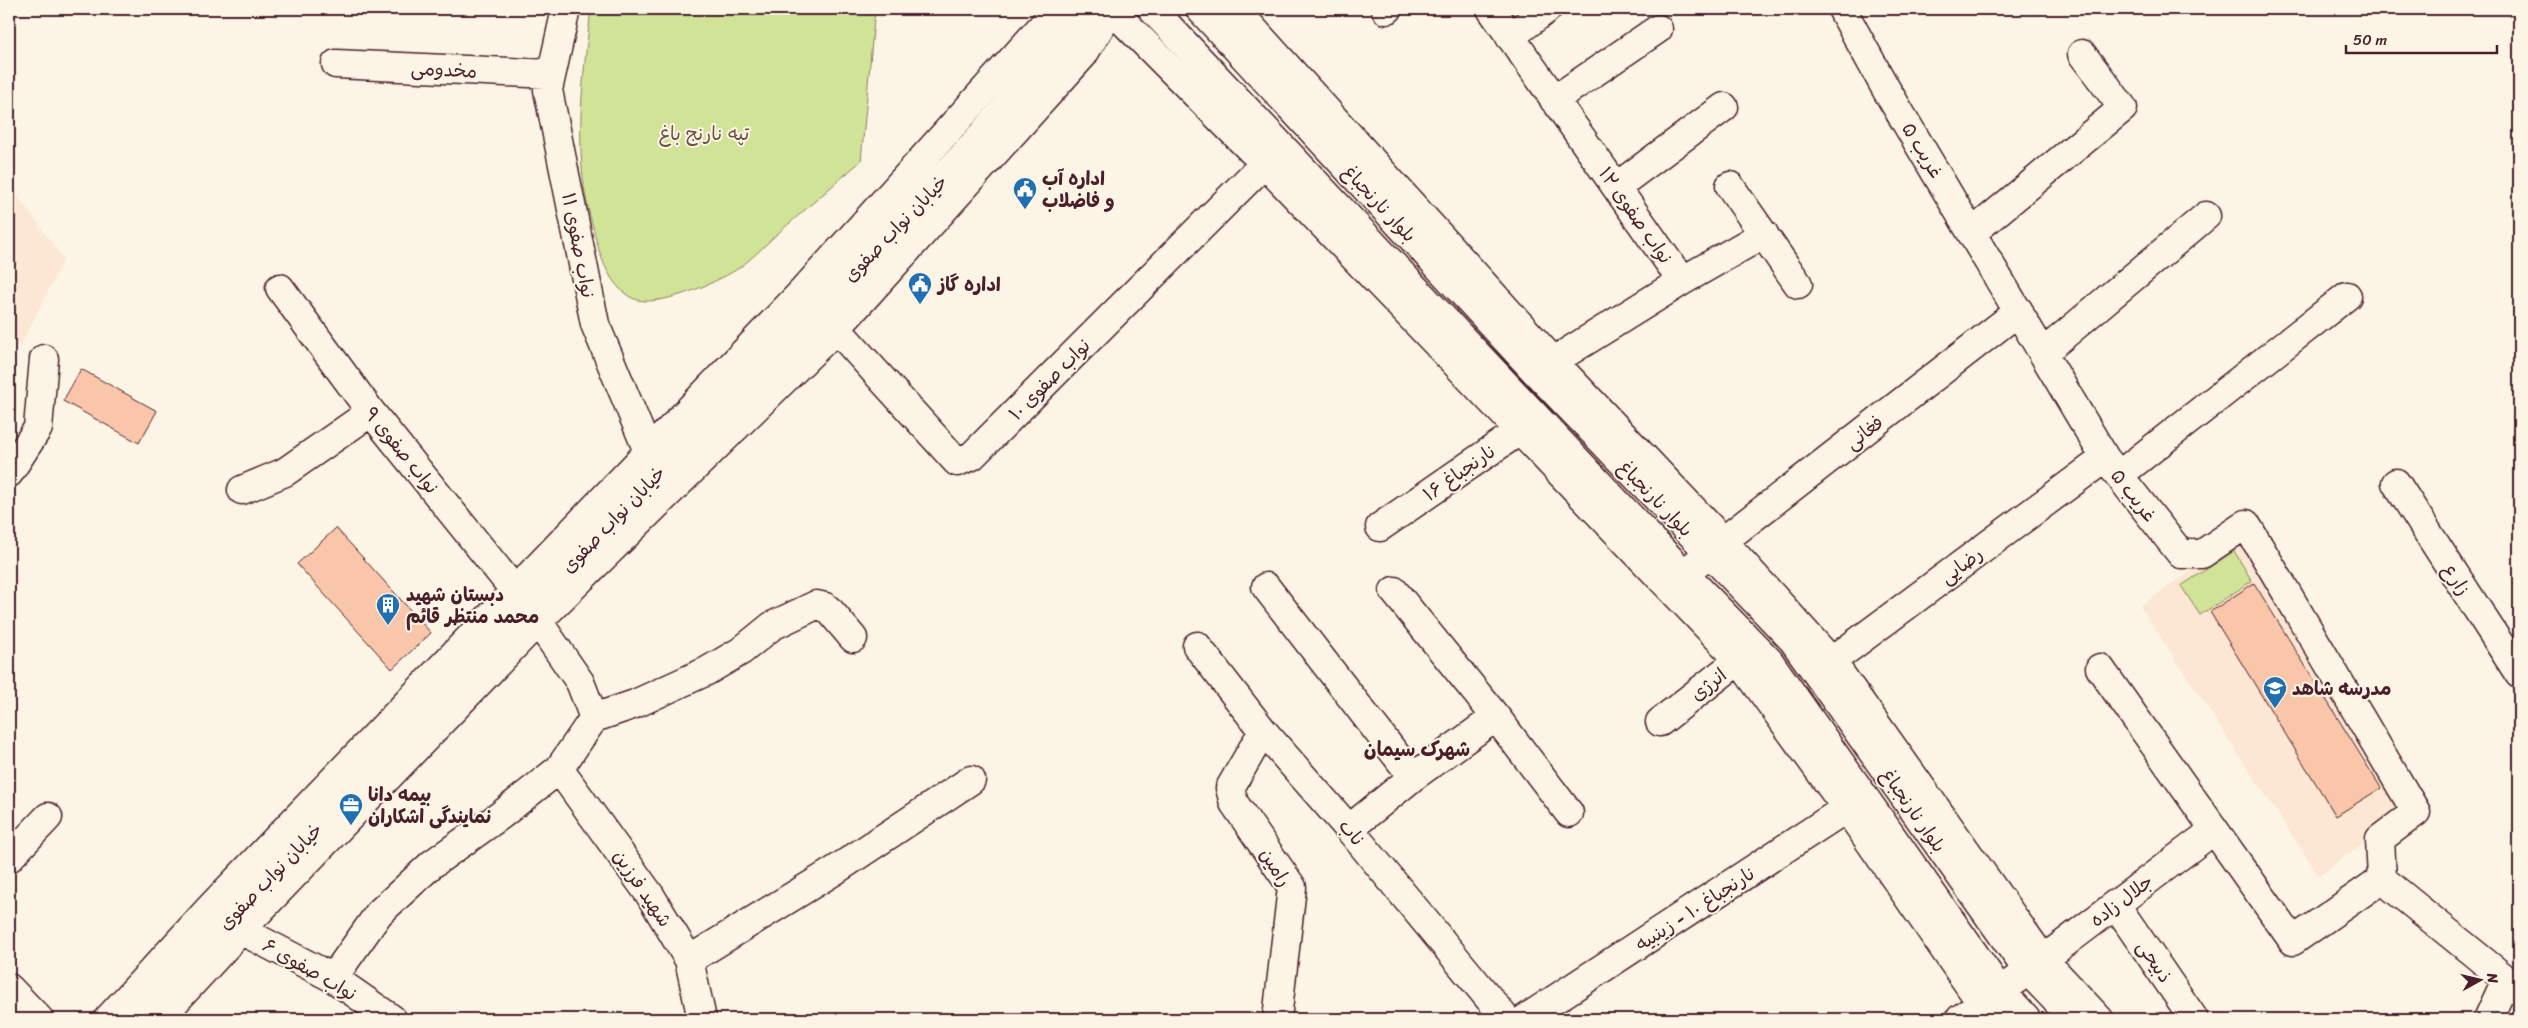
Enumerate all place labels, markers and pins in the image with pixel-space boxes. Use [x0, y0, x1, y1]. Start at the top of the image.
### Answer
place label: اداره آب و فاضلاب [1042, 162, 1115, 217]
public building icon: اداره آب و فاضلاب [1012, 176, 1038, 210]
place label: اداره گاز [936, 268, 1001, 301]
public building icon: اداره گاز [907, 271, 933, 305]
place label: دبستان شهید محمد منتظر قائم [406, 578, 539, 633]
building icon: دبستان شهید محمد منتظر قائم [375, 592, 401, 626]
place label: مدرسه شاهد [2292, 672, 2391, 705]
school or university icon: مدرسه شاهد [2262, 675, 2288, 709]
place label: بیمه دانا نمایندگی اشکاران [368, 778, 491, 833]
office icon: بیمه دانا نمایندگی اشکاران [338, 792, 364, 826]

